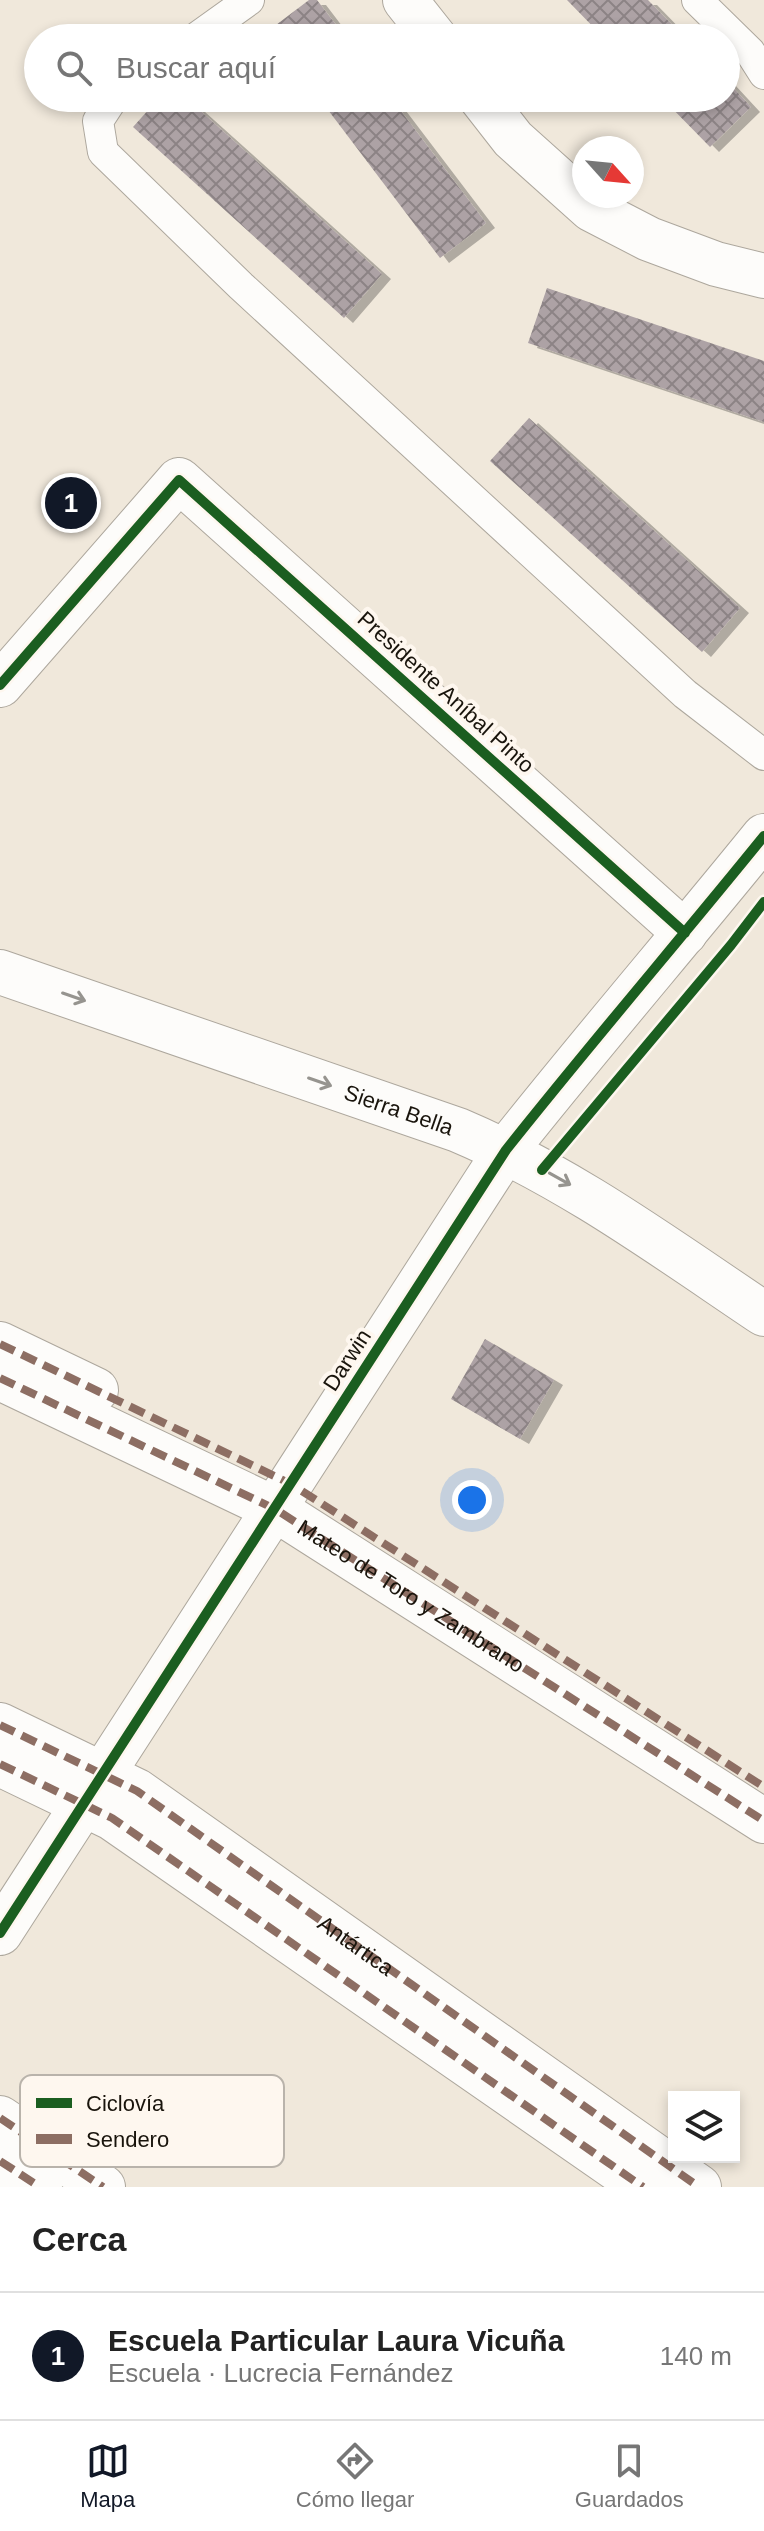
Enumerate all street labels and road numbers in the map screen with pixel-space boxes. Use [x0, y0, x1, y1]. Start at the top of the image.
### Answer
street label: Presidente Aníbal Pinto [353, 606, 539, 778]
street label: Sierra Bella [341, 1079, 458, 1140]
street label: Darwin [318, 1324, 376, 1396]
street label: Mateo de Toro y Zambrano [293, 1514, 529, 1677]
street label: Antártica [313, 1910, 399, 1981]

